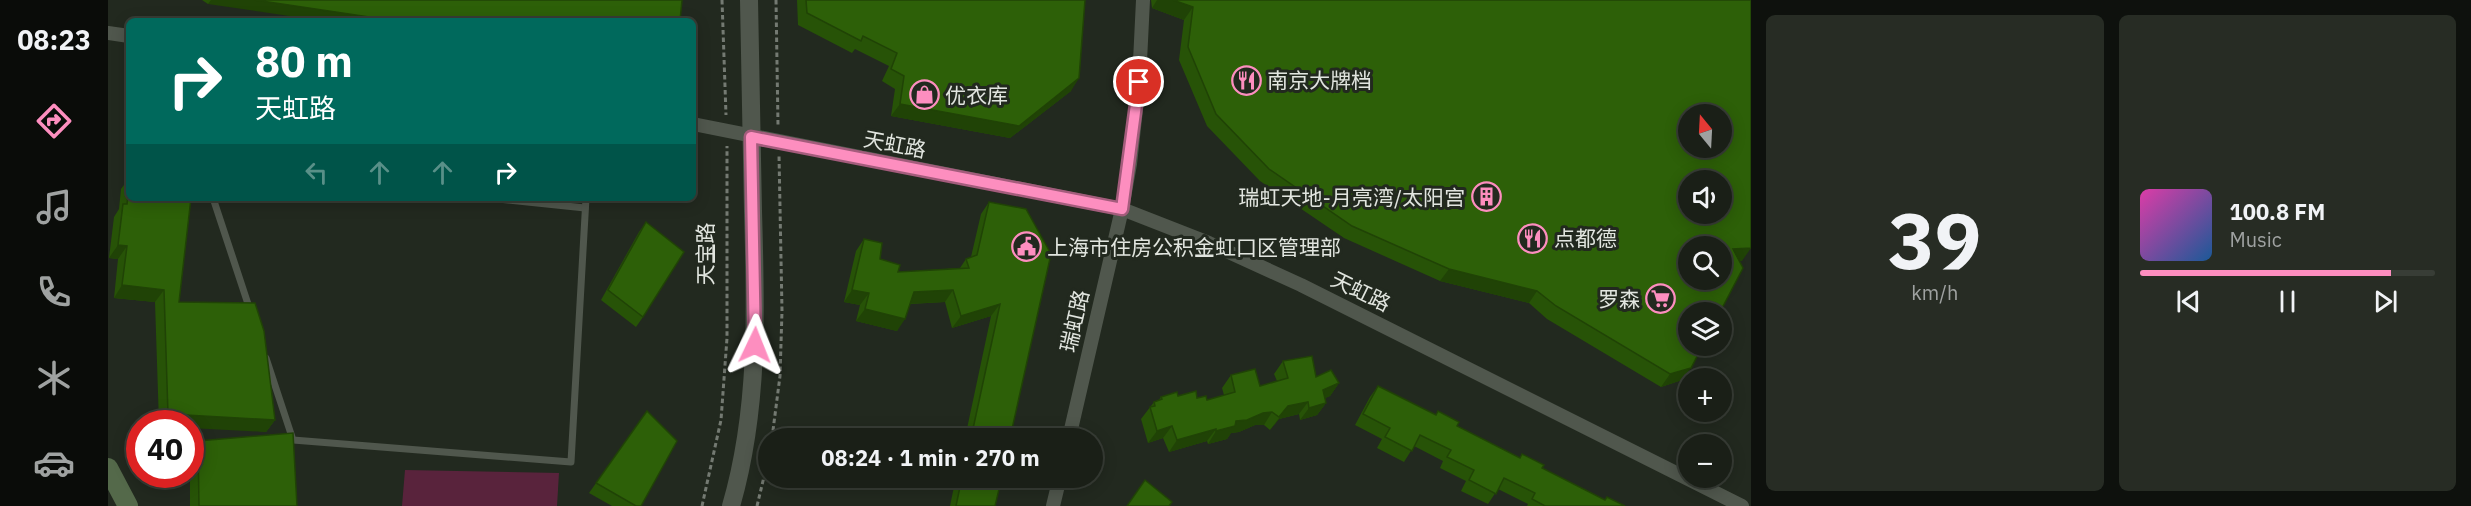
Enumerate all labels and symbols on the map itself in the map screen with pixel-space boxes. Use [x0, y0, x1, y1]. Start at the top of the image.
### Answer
pin [1113, 56, 1164, 107]
restaurant icon: 南京大牌档 [1230, 64, 1262, 96]
place label: 南京大牌档 [1267, 66, 1372, 94]
shop icon: 优衣库 [908, 79, 940, 111]
place label: 优衣库 [945, 81, 1008, 109]
north arrow [1678, 104, 1732, 158]
street label: 天虹路 [861, 124, 929, 164]
building icon: 瑞虹天地-月亮湾/太阳宫 [1470, 181, 1502, 213]
place label: 瑞虹天地-月亮湾/太阳宫 [1239, 183, 1465, 211]
restaurant icon: 点都德 [1517, 222, 1549, 254]
street label: 天宝路 [691, 223, 719, 286]
place label: 点都德 [1554, 224, 1617, 252]
public building icon: 上海市住房公积金虹口区管理部 [1010, 231, 1042, 263]
place label: 上海市住房公积金虹口区管理部 [1047, 233, 1341, 261]
street label: 天虹路 [1327, 265, 1395, 317]
supermarket icon: 罗森 [1645, 283, 1677, 315]
place label: 罗森 [1598, 285, 1640, 313]
street label: 瑞虹路 [1053, 287, 1095, 355]
position arrow [723, 313, 787, 377]
speed limit sign: 40 [126, 410, 204, 488]

